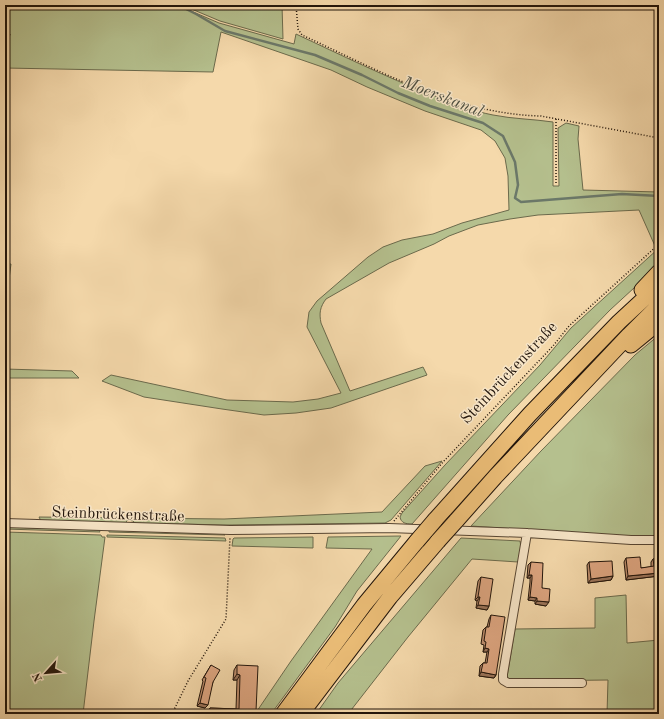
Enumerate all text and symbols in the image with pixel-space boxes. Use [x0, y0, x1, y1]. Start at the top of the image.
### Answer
water label: Moerskanal [398, 74, 486, 121]
street label: Steinbrückenstraße [458, 319, 561, 428]
street label: Steinbrückenstraße [51, 505, 185, 525]
north arrow [26, 653, 66, 693]
text: N [31, 670, 45, 683]

